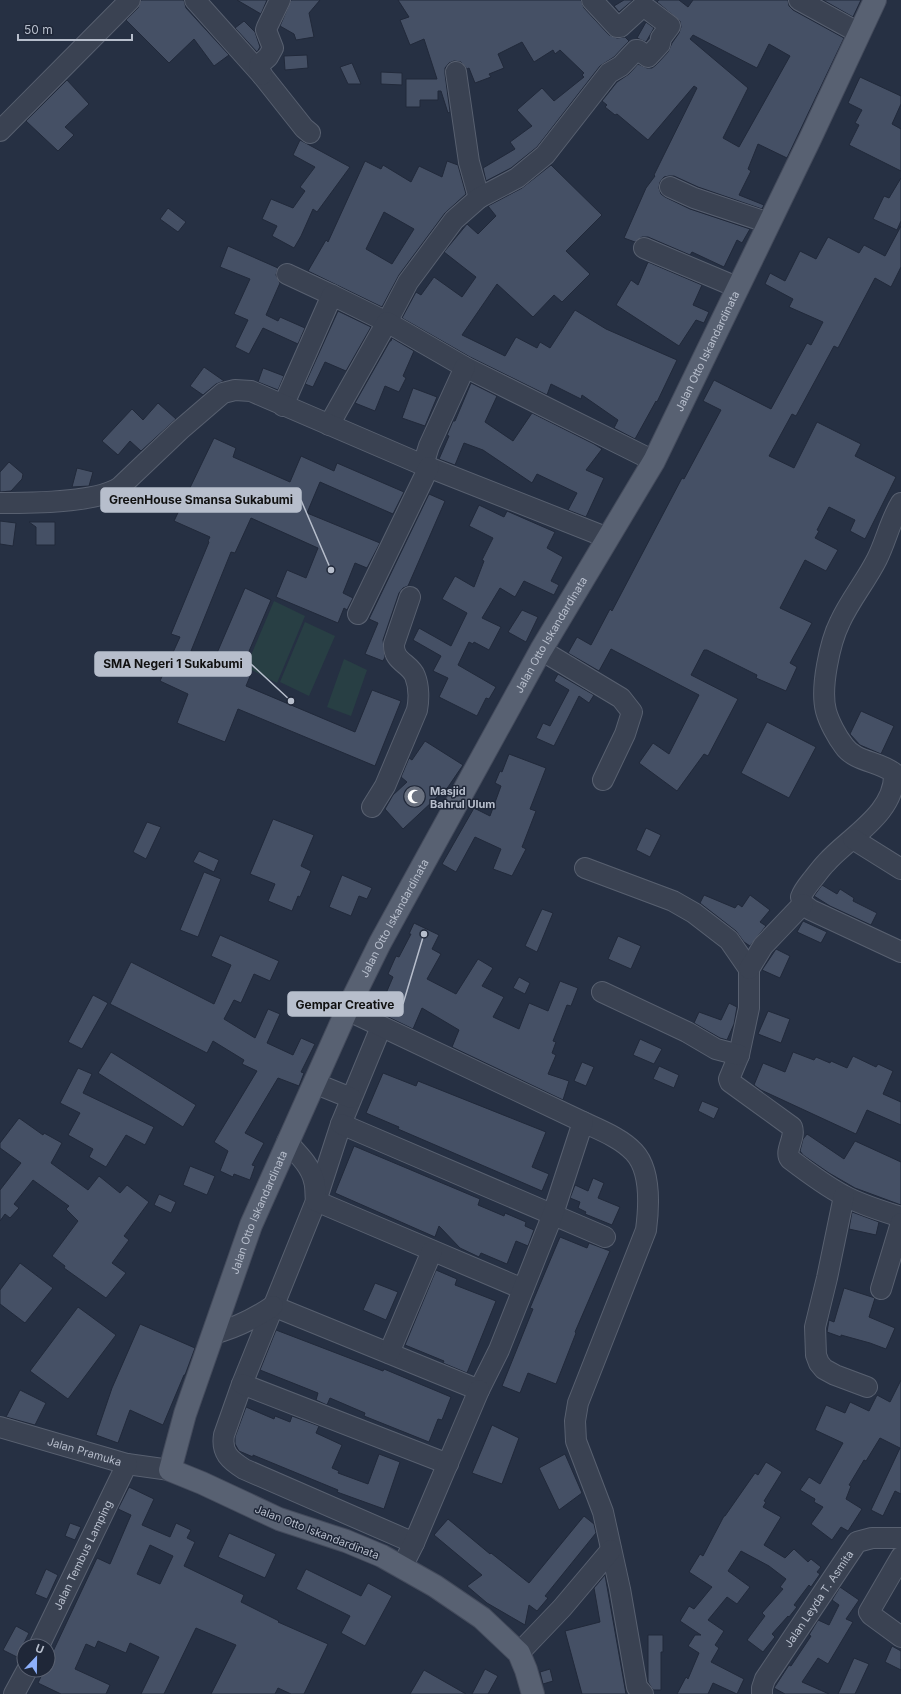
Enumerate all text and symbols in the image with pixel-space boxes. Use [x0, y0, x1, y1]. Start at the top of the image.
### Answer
scale bar [18, 16, 132, 42]
text: 50 m [24, 22, 53, 37]
street label: Jalan Otto Iskandardinata [672, 289, 742, 414]
callout: GreenHouse Smansa Sukabumi [101, 488, 301, 512]
text: GreenHouse Smansa Sukabumi [109, 492, 293, 507]
street label: Jalan Otto Iskandardinata [512, 574, 590, 695]
callout: SMA Negeri 1 Sukabumi [95, 652, 251, 676]
text: SMA Negeri 1 Sukabumi [103, 656, 243, 671]
mosque icon: Masjid Bahrul Ulum [401, 784, 427, 810]
place label: Masjid Bahrul Ulum [430, 784, 495, 811]
street label: Jalan Otto Iskandardinata [357, 857, 432, 980]
callout: Gempar Creative [288, 992, 403, 1016]
text: Gempar Creative [296, 997, 394, 1012]
street label: Jalan Otto Iskandardinata [227, 1148, 290, 1276]
street label: Jalan Pramuka [46, 1434, 123, 1469]
street label: Jalan Tembus Lamping [51, 1498, 115, 1612]
street label: Jalan Otto Iskandardinata [253, 1502, 381, 1562]
street label: Jalan Leyda T. Asmita [781, 1548, 856, 1650]
north arrow [16, 1638, 56, 1678]
text: U [33, 1641, 46, 1657]

